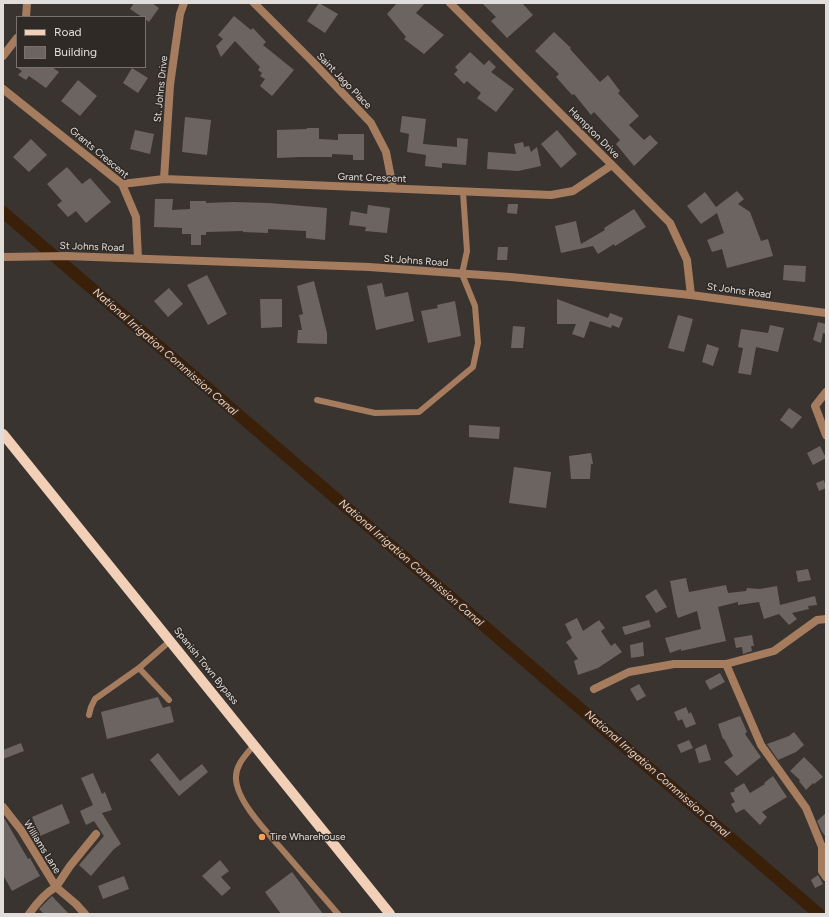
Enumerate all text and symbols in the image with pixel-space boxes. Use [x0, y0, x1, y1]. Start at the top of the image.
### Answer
legend [16, 16, 146, 68]
text: Road [54, 25, 82, 39]
text: Building [54, 45, 97, 59]
street label: Saint Jago Place [314, 50, 374, 112]
street label: St. Johns Drive [152, 55, 170, 123]
street label: Hampton Drive [566, 105, 622, 161]
street label: Grants Crescent [67, 125, 131, 181]
street label: Grant Crescent [337, 171, 407, 185]
street label: St Johns Road [59, 240, 125, 254]
street label: St Johns Road [383, 253, 449, 269]
street label: St Johns Road [706, 281, 772, 301]
water label: National Irrigation Commission Canal [90, 286, 240, 418]
water label: National Irrigation Commission Canal [336, 497, 486, 629]
street label: Spanish Town Bypass [171, 625, 241, 707]
water label: National Irrigation Commission Canal [582, 708, 732, 840]
street label: Williams Lane [21, 818, 63, 876]
place label: Tire Wharehouse [270, 831, 345, 843]
marker: Tire Wharehouse [257, 832, 267, 842]

